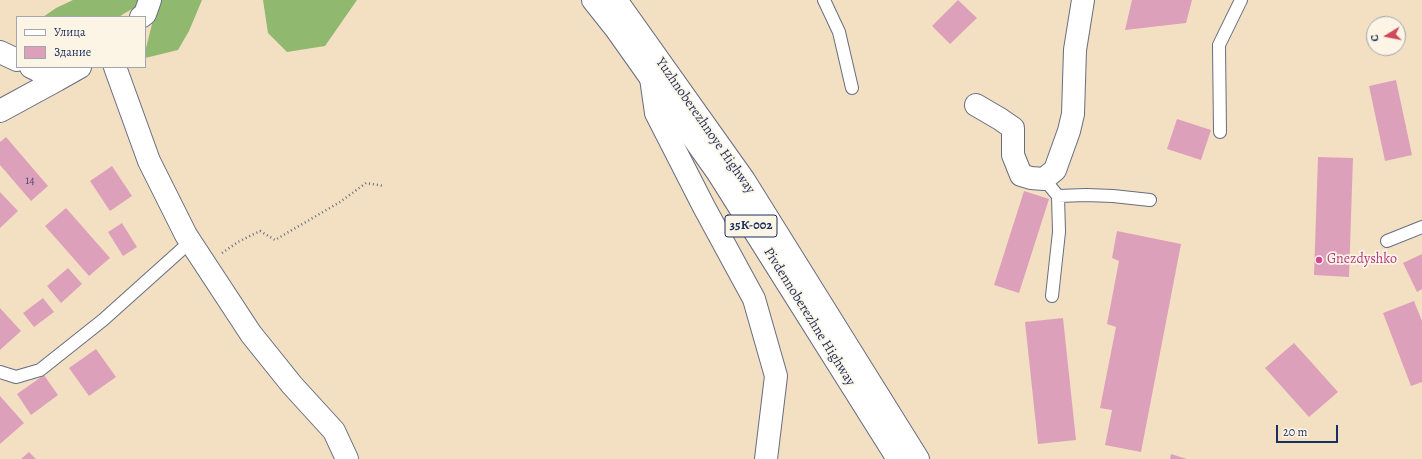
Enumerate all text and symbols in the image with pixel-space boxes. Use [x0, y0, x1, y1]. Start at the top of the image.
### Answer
legend [16, 16, 146, 68]
north arrow [1366, 16, 1406, 56]
text: Улица [54, 24, 85, 40]
text: С [1367, 33, 1383, 43]
text: Здание [54, 44, 91, 60]
street label: Yuzhnoberezhnoye Highway [652, 55, 758, 197]
house number: 14 [25, 174, 35, 188]
road number: 35К-002 [725, 215, 777, 237]
street label: Pivdennoberezhne Highway [760, 245, 858, 389]
place label: Gnezdyshko [1327, 252, 1397, 268]
marker: Gnezdyshko [1314, 255, 1324, 265]
scale bar [1278, 417, 1340, 443]
text: 20 m [1283, 424, 1307, 440]

